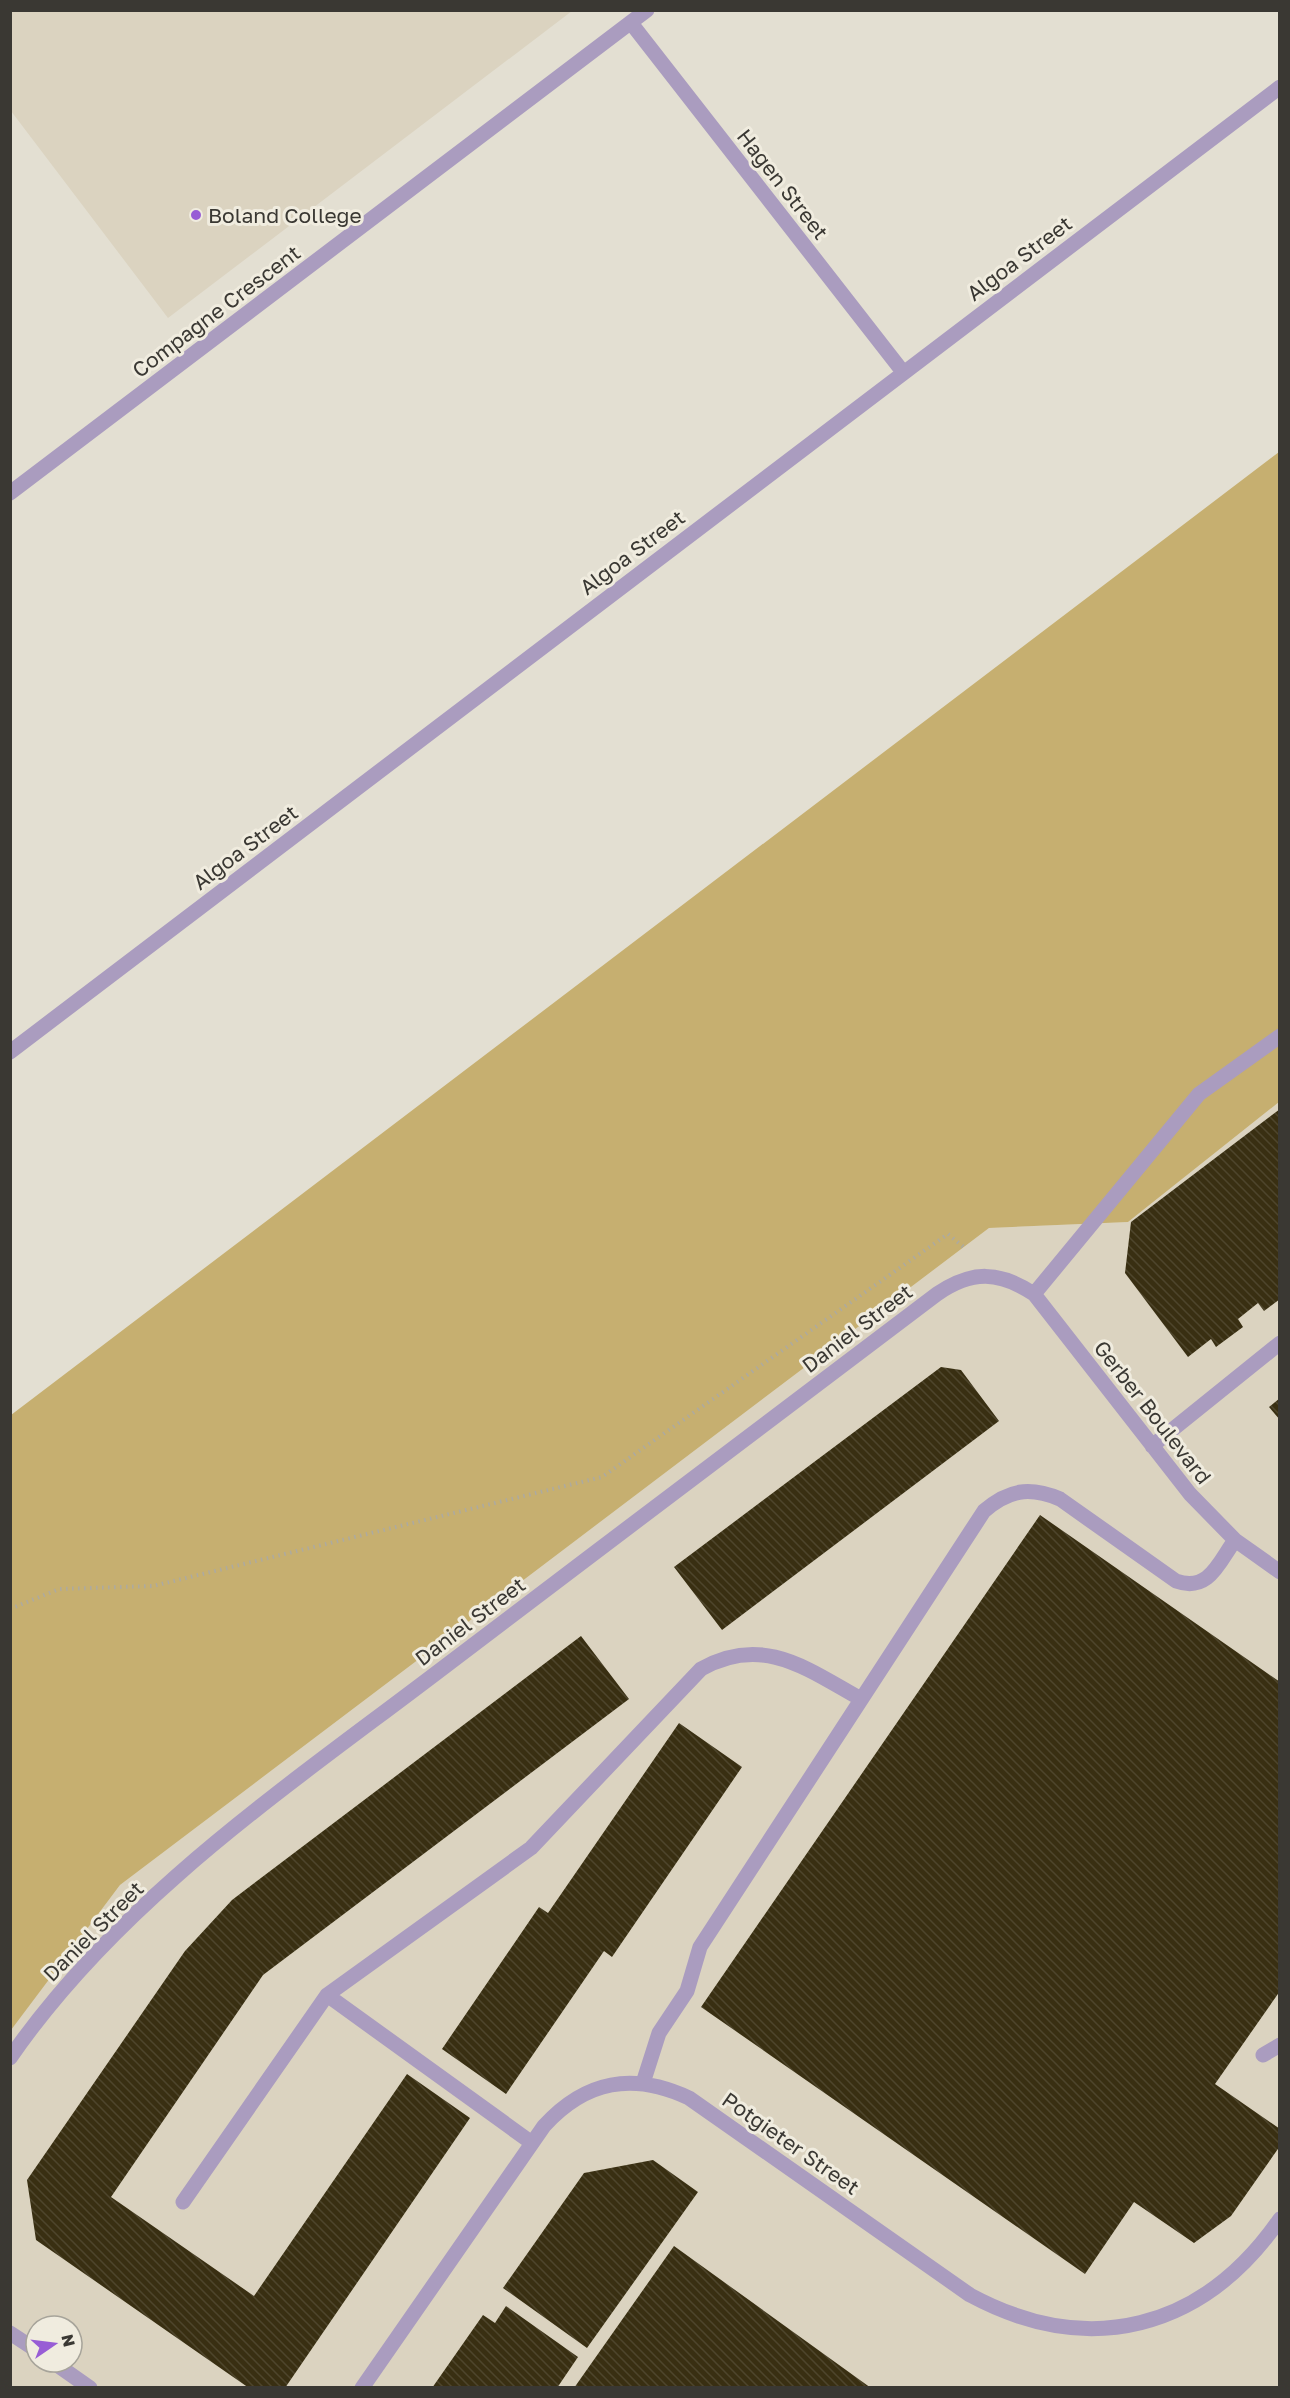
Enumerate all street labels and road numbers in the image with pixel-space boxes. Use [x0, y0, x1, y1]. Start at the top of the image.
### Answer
street label: Hagen Street [732, 123, 834, 245]
street label: Algoa Street [961, 210, 1077, 306]
street label: Compagne Crescent [127, 239, 305, 383]
street label: Algoa Street [574, 504, 690, 600]
street label: Algoa Street [187, 799, 303, 895]
street label: Daniel Street [797, 1278, 917, 1378]
street label: Gerber Boulevard [1089, 1335, 1217, 1489]
street label: Daniel Street [410, 1571, 530, 1671]
street label: Daniel Street [37, 1875, 149, 1987]
street label: Potgieter Street [717, 2086, 865, 2200]

